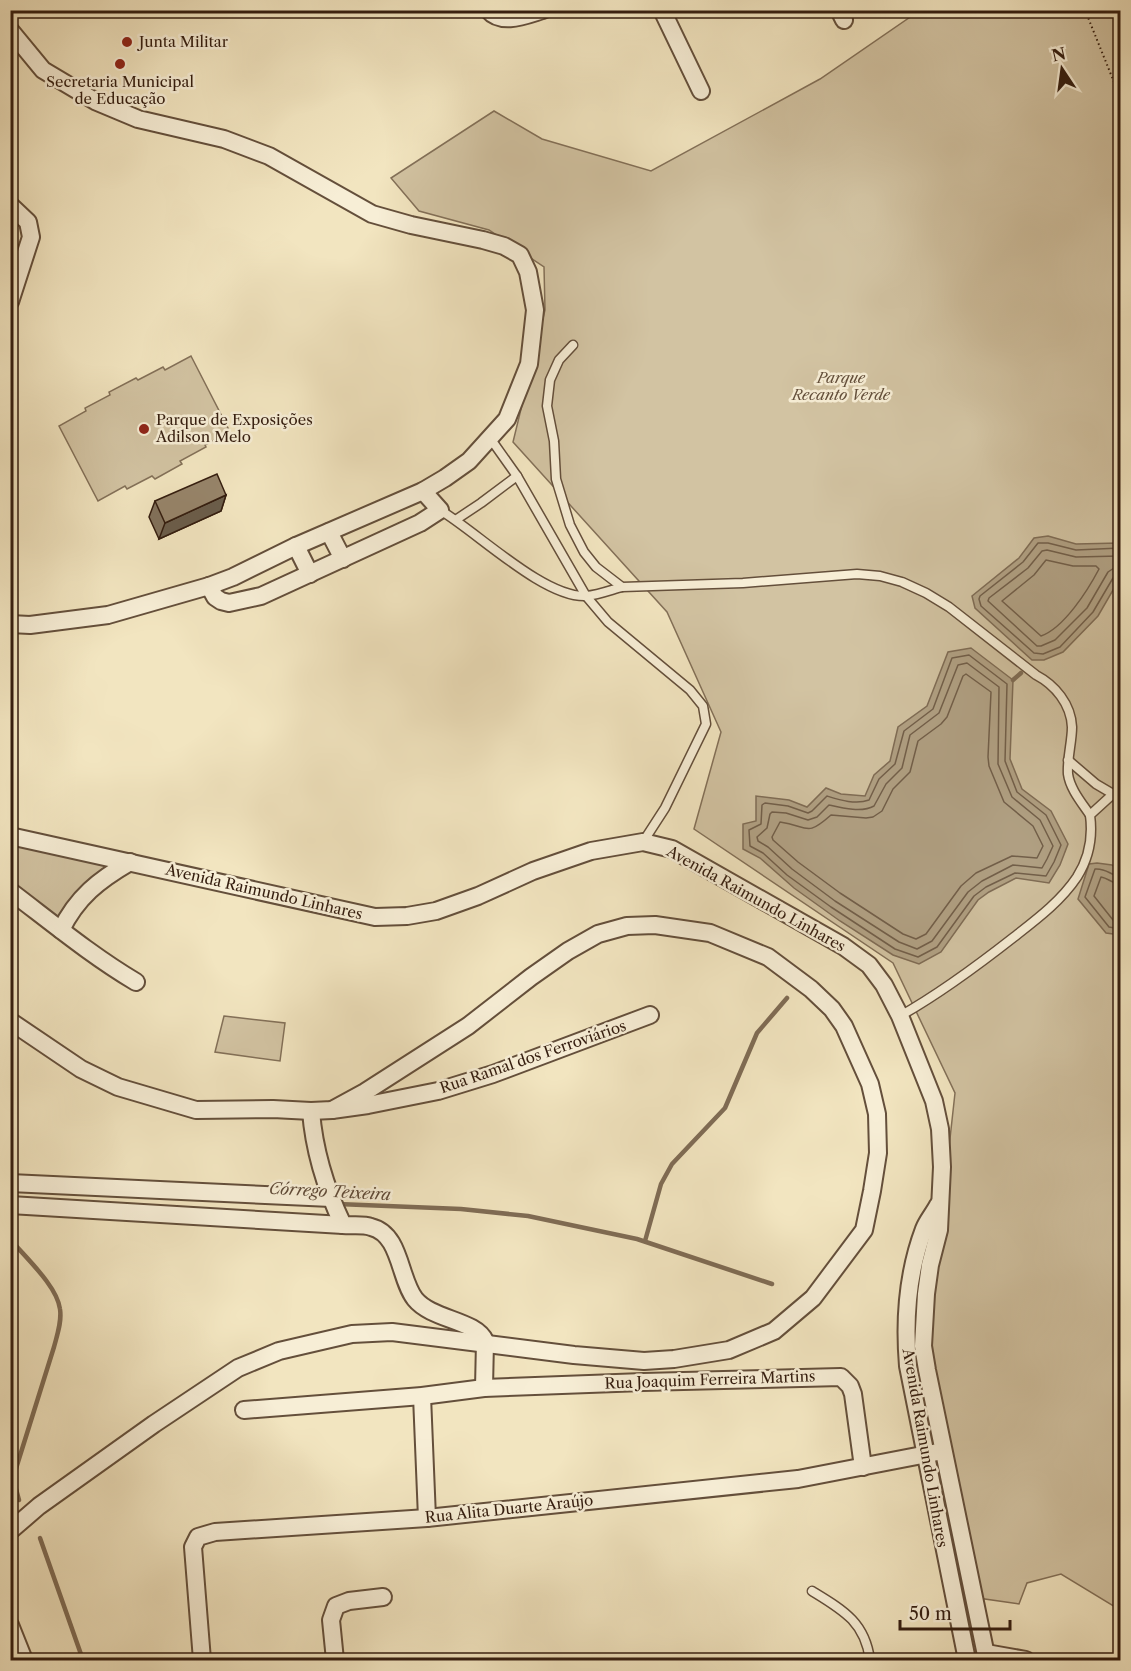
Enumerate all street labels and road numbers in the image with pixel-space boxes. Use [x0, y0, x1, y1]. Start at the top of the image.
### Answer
street label: Avenida Raimundo Linhares [663, 841, 849, 956]
street label: Avenida Raimundo Linhares [163, 859, 364, 923]
street label: Rua Ramal dos Ferroviários [437, 1016, 629, 1097]
street label: Avenida Raimundo Linhares [898, 1346, 952, 1549]
street label: Rua Joaquim Ferreira Martins [604, 1366, 816, 1393]
street label: Rua Alita Duarte Araújo [424, 1490, 594, 1527]

